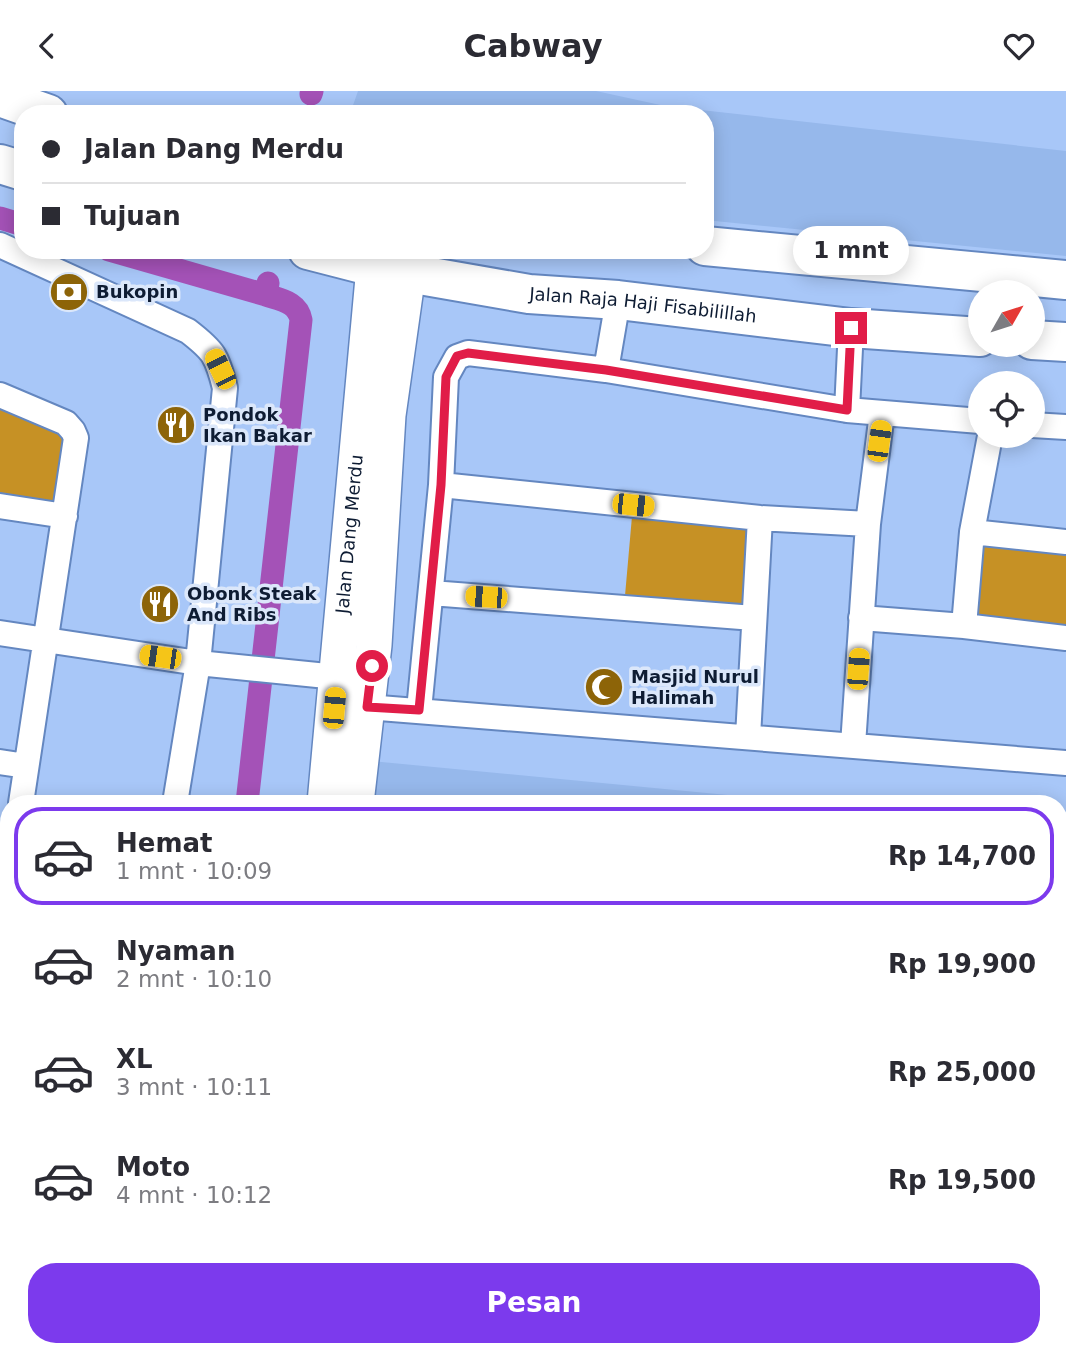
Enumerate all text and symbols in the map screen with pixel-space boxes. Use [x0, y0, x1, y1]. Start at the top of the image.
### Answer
icon: back [28, 27, 66, 65]
text: Cabway [463, 27, 603, 65]
icon: heart [1000, 27, 1038, 65]
text: Jalan Dang Merdu [84, 134, 344, 164]
text: Tujuan [84, 201, 181, 231]
callout: 1 mnt [793, 226, 909, 275]
text: 1 mnt [813, 237, 889, 263]
bank icon: Bukopin [48, 271, 90, 313]
north arrow [968, 280, 1045, 357]
map controls [968, 280, 1045, 448]
place label: Bukopin [96, 281, 178, 302]
street label: Jalan Raja Haji Fisabilillah [528, 283, 758, 327]
route end [835, 312, 867, 344]
car [202, 346, 239, 392]
button: locate [968, 371, 1045, 448]
restaurant icon: Pondok Ikan Bakar [155, 404, 197, 446]
place label: Pondok Ikan Bakar [203, 404, 312, 446]
car [866, 419, 893, 463]
street label: Jalan Dang Merdu [331, 454, 367, 616]
car [612, 492, 655, 518]
restaurant icon: Obonk Steak And Ribs [139, 583, 181, 625]
place label: Obonk Steak And Ribs [187, 583, 318, 625]
car [465, 585, 508, 609]
car [138, 644, 183, 670]
car [847, 647, 870, 691]
route start [356, 650, 388, 682]
mosque icon: Masjid Nurul Halimah [583, 666, 625, 708]
place label: Masjid Nurul Halimah [631, 666, 759, 708]
car [322, 686, 347, 730]
icon: car [32, 825, 95, 888]
text: Hemat [116, 828, 212, 858]
text: Rp 14,700 [888, 841, 1036, 871]
text: 1 mnt · 10:09 [116, 858, 272, 884]
icon: car [32, 933, 95, 996]
text: Nyaman [116, 936, 235, 966]
text: Rp 19,900 [888, 949, 1036, 979]
text: 2 mnt · 10:10 [116, 966, 272, 992]
icon: car [32, 1041, 95, 1104]
text: XL [116, 1044, 153, 1074]
text: Rp 25,000 [888, 1057, 1036, 1087]
text: 3 mnt · 10:11 [116, 1074, 272, 1100]
icon: car [32, 1149, 95, 1212]
text: Moto [116, 1152, 190, 1182]
text: Rp 19,500 [888, 1165, 1036, 1195]
text: 4 mnt · 10:12 [116, 1182, 272, 1208]
button: Pesan [28, 1263, 1040, 1343]

